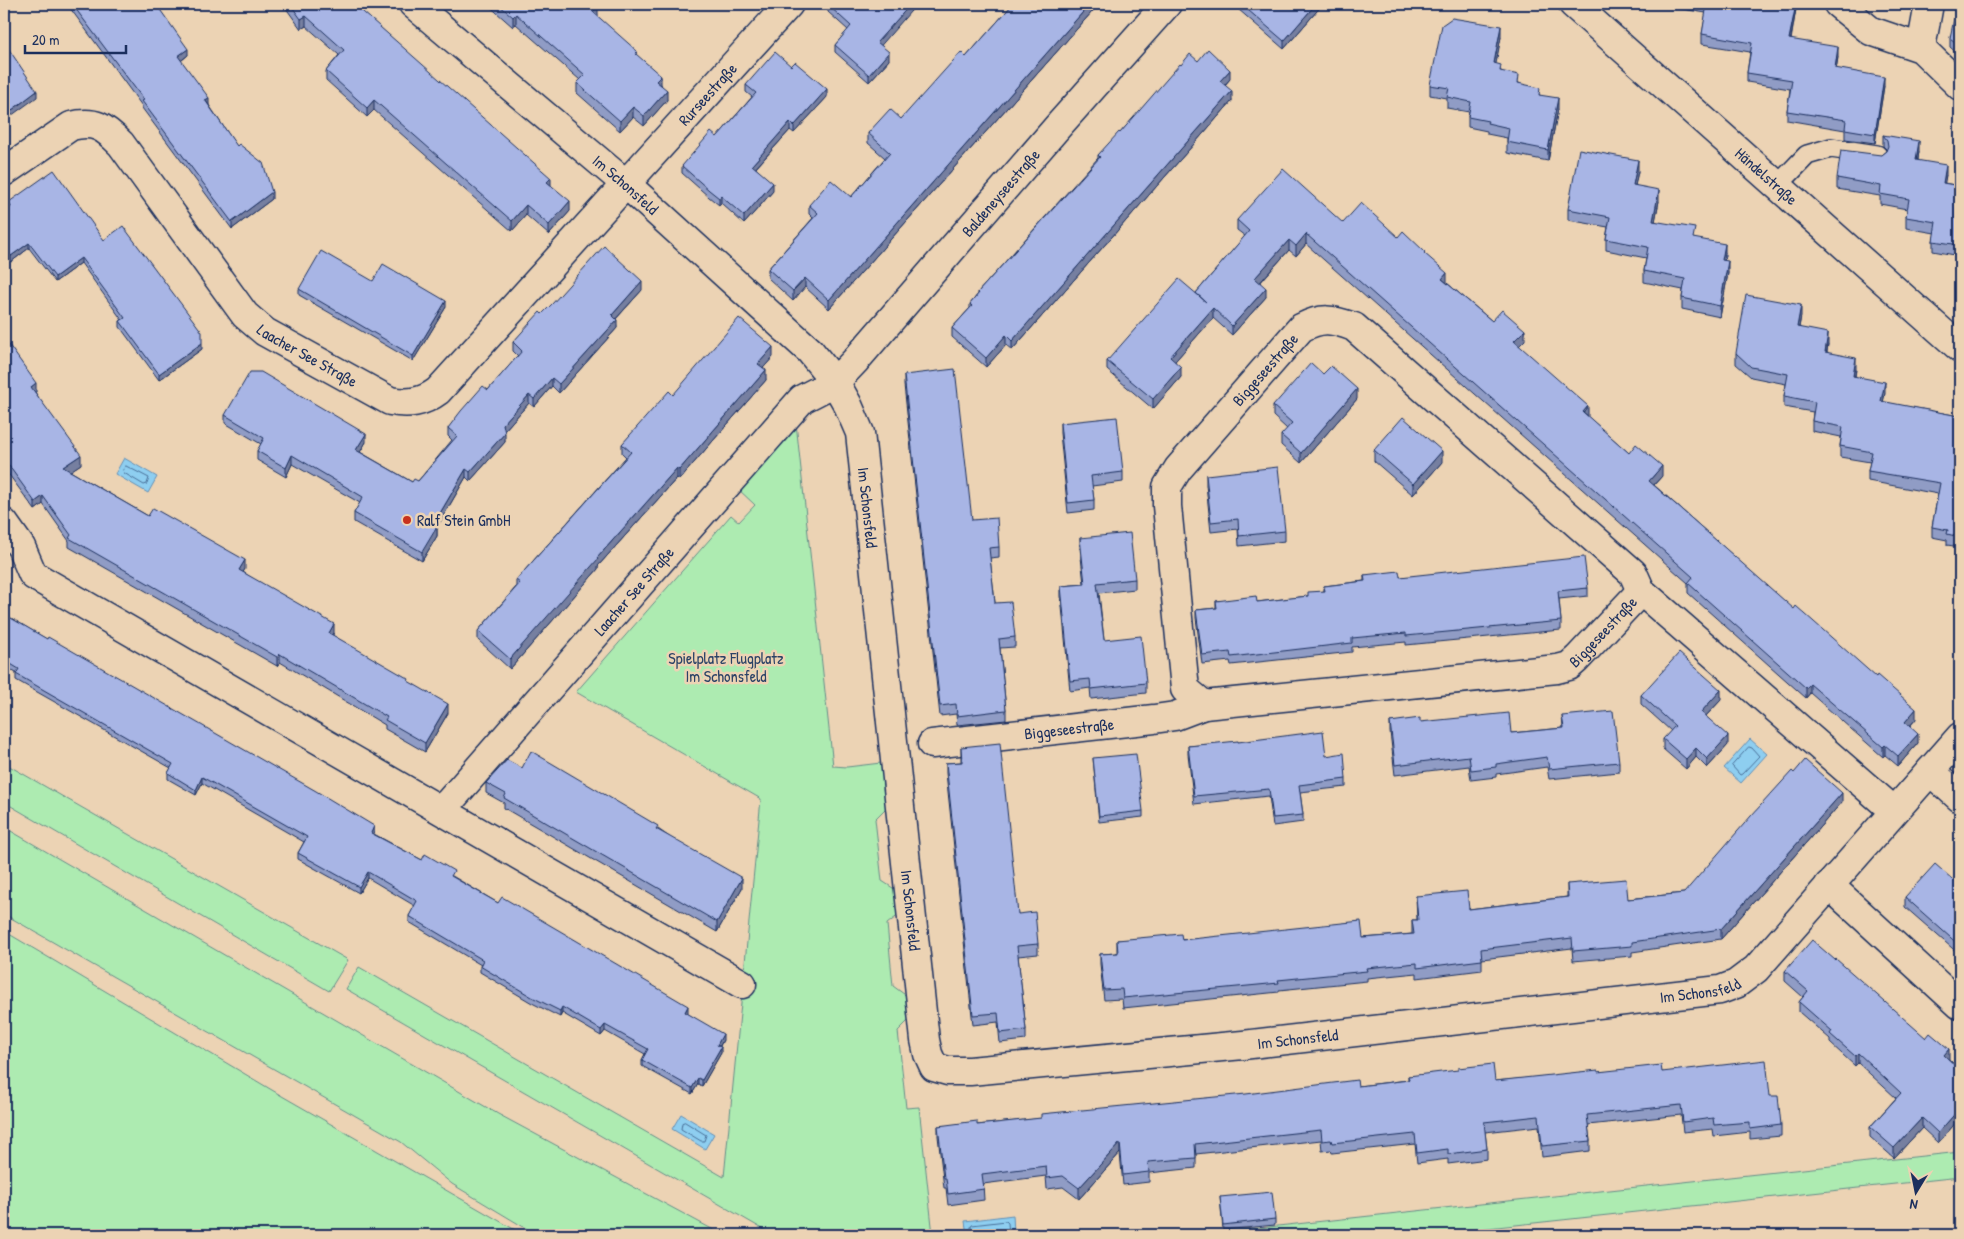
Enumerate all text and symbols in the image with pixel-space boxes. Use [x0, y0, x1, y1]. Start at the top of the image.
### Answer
scale bar [25, 22, 126, 54]
text: 20 m [32, 29, 59, 50]
street label: Rurseestraße [673, 57, 742, 130]
street label: Händelstraße [1731, 142, 1803, 210]
street label: Baldeneyseestraße [956, 144, 1045, 241]
street label: Im Schonsfeld [588, 149, 664, 220]
street label: Laacher See Straße [252, 319, 362, 392]
street label: Biggeseestraße [1227, 328, 1303, 411]
street label: Im Schonsfeld [853, 466, 883, 549]
place label: Ralf Stein GmbH [417, 509, 511, 531]
marker: Ralf Stein GmbH [401, 514, 413, 526]
street label: Laacher See Straße [589, 541, 679, 640]
street label: Biggeseestraße [1564, 591, 1642, 672]
park label: Spielplatz Flugplatz Im Schonsfeld [668, 647, 784, 687]
street label: Biggeseestraße [1023, 713, 1116, 745]
street label: Im Schonsfeld [896, 869, 926, 952]
street label: Im Schonsfeld [1658, 973, 1745, 1008]
street label: Im Schonsfeld [1256, 1023, 1339, 1054]
north arrow [1892, 1166, 1942, 1216]
text: N [1908, 1195, 1919, 1215]

